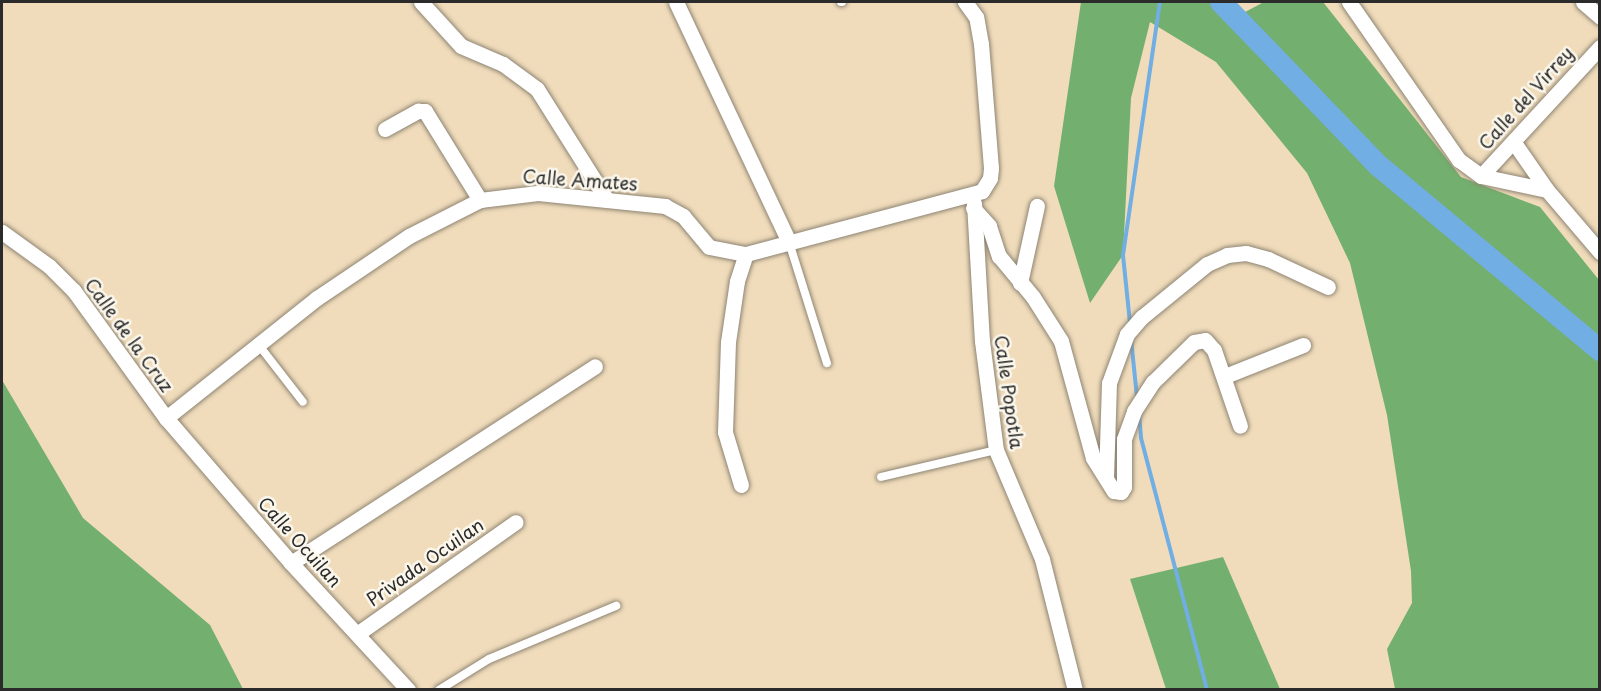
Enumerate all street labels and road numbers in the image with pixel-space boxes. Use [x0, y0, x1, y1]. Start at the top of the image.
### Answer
street label: Calle del Virrey [1473, 41, 1579, 155]
street label: Calle Amates [522, 165, 638, 195]
street label: Calle de la Cruz [80, 273, 178, 397]
street label: Calle Popotla [990, 334, 1028, 450]
street label: Calle Ocuilan [253, 492, 347, 592]
street label: Privada Ocuilan [362, 513, 488, 611]

